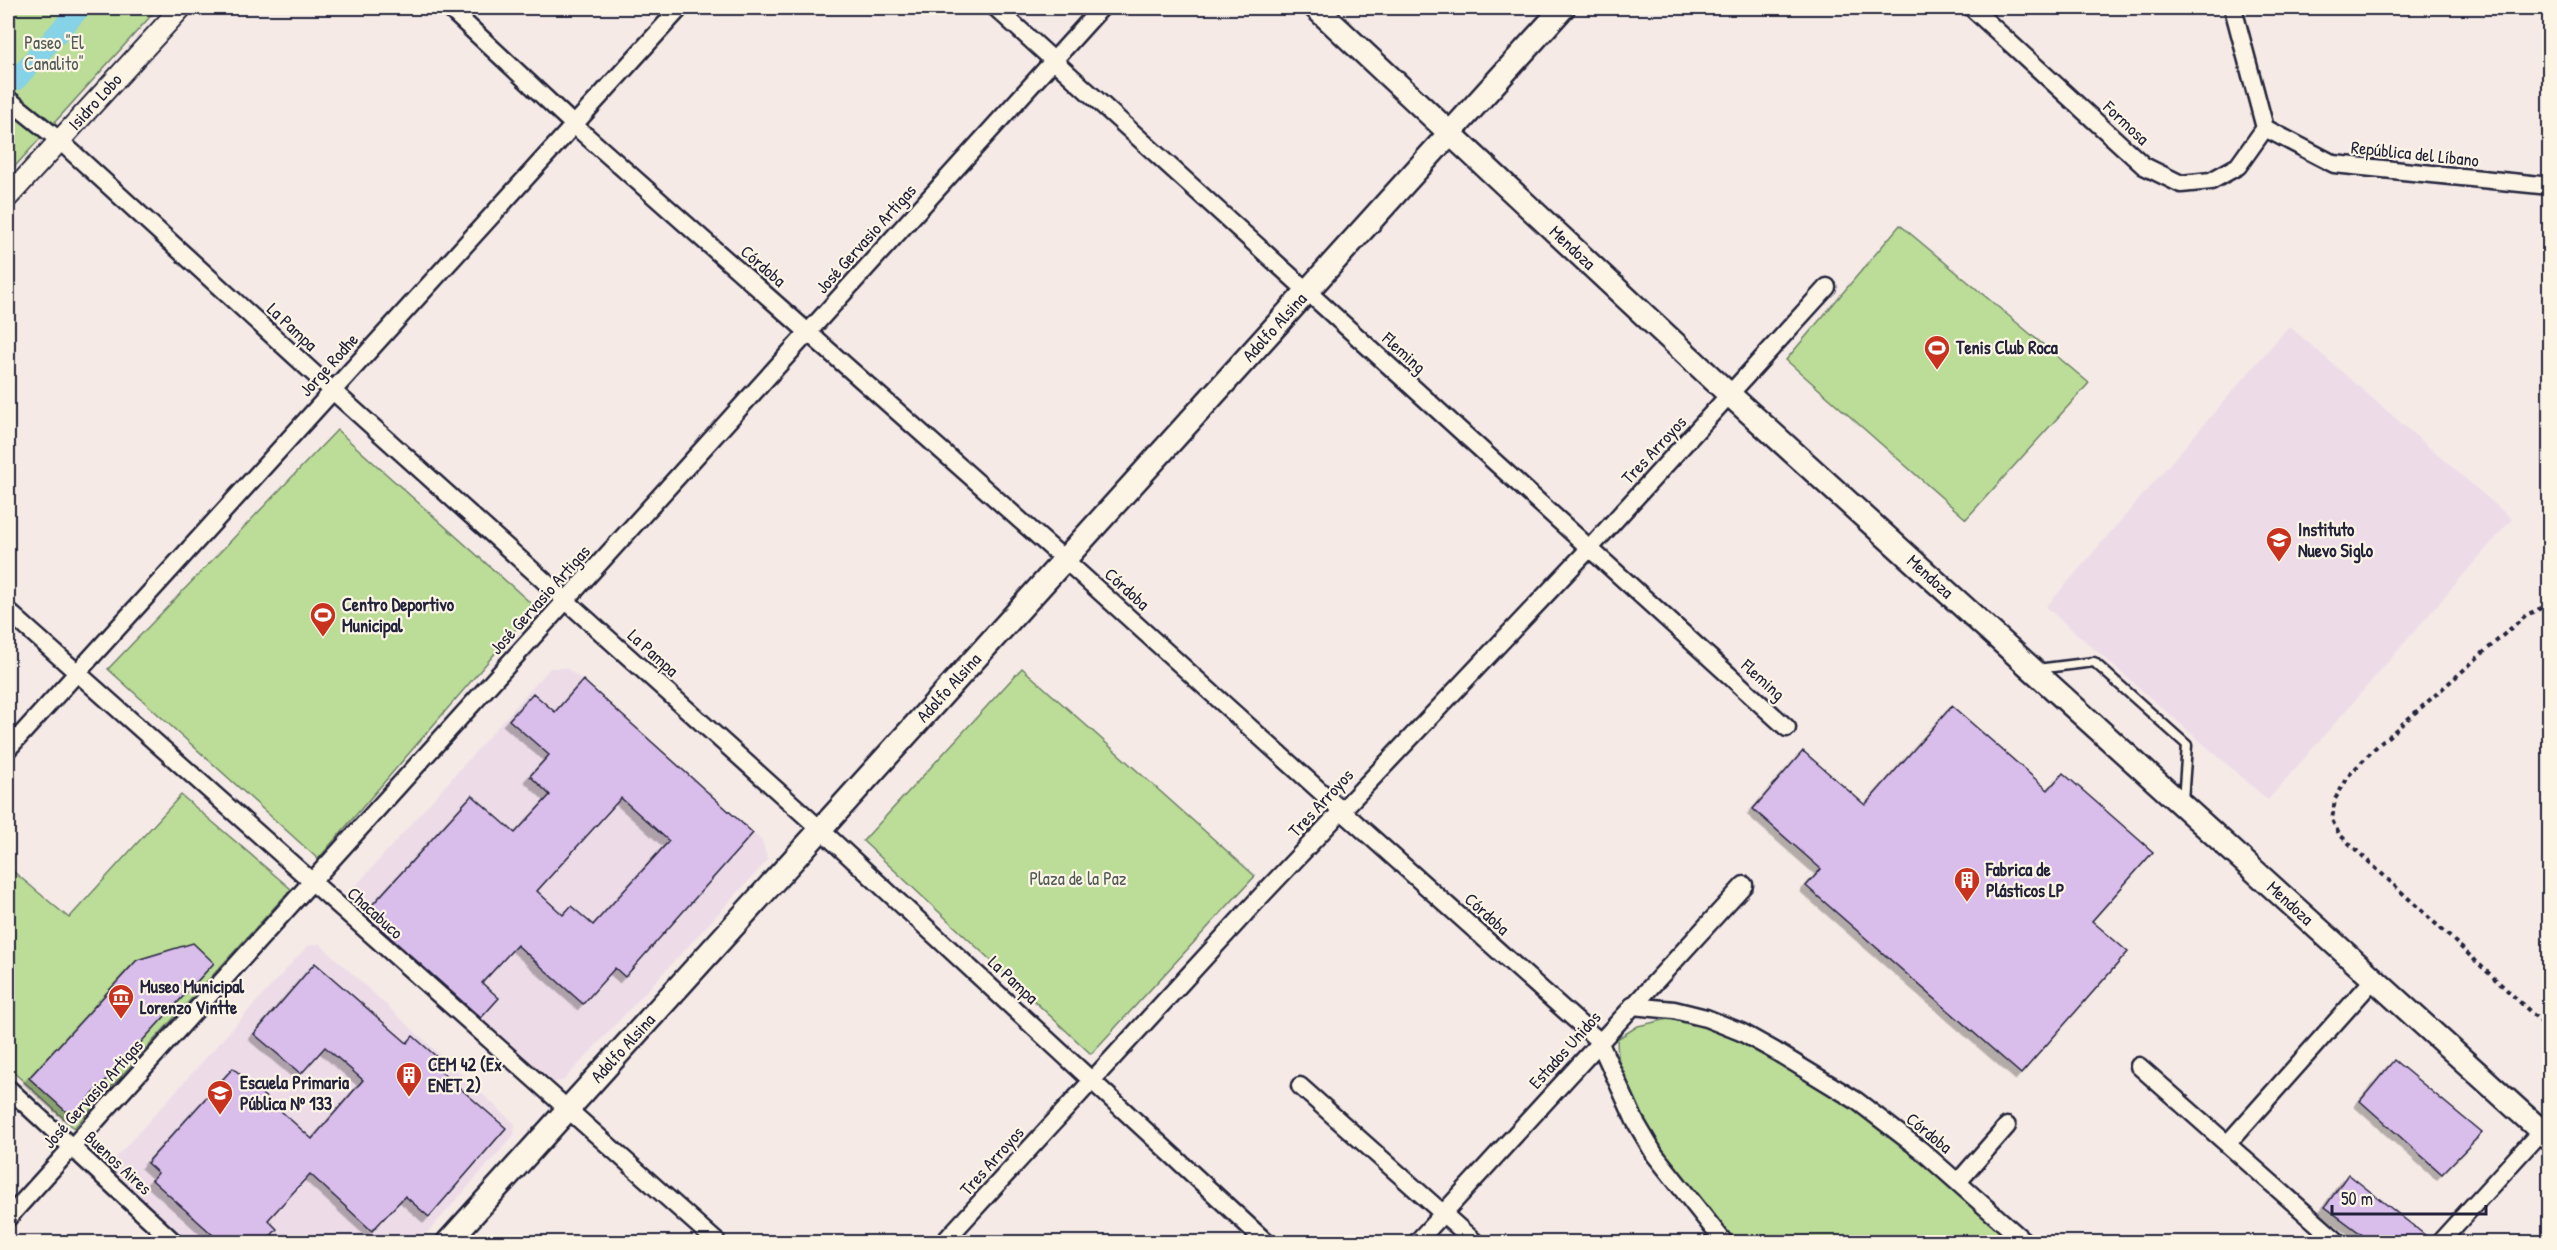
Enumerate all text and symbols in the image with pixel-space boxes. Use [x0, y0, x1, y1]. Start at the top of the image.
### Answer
park label: Paseo "El Canalito" [24, 30, 84, 76]
street label: Isidro Lobo [62, 68, 127, 135]
street label: Formosa [2097, 94, 2155, 150]
street label: República del Líbano [2350, 134, 2480, 173]
street label: José Gervasio Artigas [810, 178, 922, 299]
street label: Mendoza [1544, 219, 1601, 275]
street label: Córdoba [735, 239, 791, 292]
street label: Adolfo Alsina [1236, 287, 1312, 367]
street label: La Pampa [262, 297, 323, 356]
street label: Fleming [1376, 326, 1432, 379]
street label: Jorge Rodhe [293, 328, 364, 402]
sports icon: Tenis Club Roca [1922, 333, 1952, 371]
place label: Tenis Club Roca [1955, 335, 2059, 360]
street label: Tres Arroyos [1615, 410, 1692, 489]
place label: Instituto Nuevo Siglo [2298, 517, 2374, 564]
school or university icon: Instituto Nuevo Siglo [2264, 525, 2294, 563]
street label: José Gervasio Artigas [484, 539, 596, 660]
street label: Mendoza [1902, 548, 1959, 604]
street label: Córdoba [1099, 562, 1155, 616]
place label: Centro Deportivo Municipal [342, 592, 455, 639]
sports icon: Centro Deportivo Municipal [308, 600, 338, 638]
street label: La Pampa [622, 623, 684, 682]
street label: Adolfo Alsina [910, 647, 986, 728]
street label: Fleming [1735, 653, 1791, 706]
street label: Tres Arroyos [1282, 763, 1359, 842]
place label: Fabrica de Plásticos LP [1985, 857, 2064, 903]
building icon: Fabrica de Plásticos LP [1952, 865, 1982, 903]
park label: Plaza de la Paz [1029, 866, 1127, 891]
street label: Mendoza [2262, 875, 2319, 931]
street label: Chacabuco [342, 881, 409, 944]
street label: Córdoba [1459, 887, 1515, 941]
street label: La Pampa [983, 950, 1044, 1009]
place label: Museo Municipal Lorenzo Vintte [140, 974, 245, 1020]
museum icon: Museo Municipal Lorenzo Vintte [106, 982, 136, 1020]
street label: Estados Unidos [1523, 1005, 1606, 1094]
street label: Adolfo Alsina [585, 1008, 661, 1088]
street label: José Gervasio Artigas [37, 1033, 149, 1154]
place label: CEM 42 (Ex ENET 2) [428, 1052, 502, 1098]
building icon: CEM 42 (Ex ENET 2) [394, 1060, 424, 1098]
place label: Escuela Primaria Pública Nº 133 [240, 1070, 350, 1116]
school or university icon: Escuela Primaria Pública Nº 133 [205, 1078, 235, 1116]
street label: Córdoba [1901, 1106, 1958, 1159]
street label: Tres Arroyos [954, 1121, 1029, 1201]
street label: Buenos Aires [79, 1125, 158, 1200]
scale bar [2332, 1178, 2486, 1216]
text: 50 m [2341, 1186, 2373, 1211]

